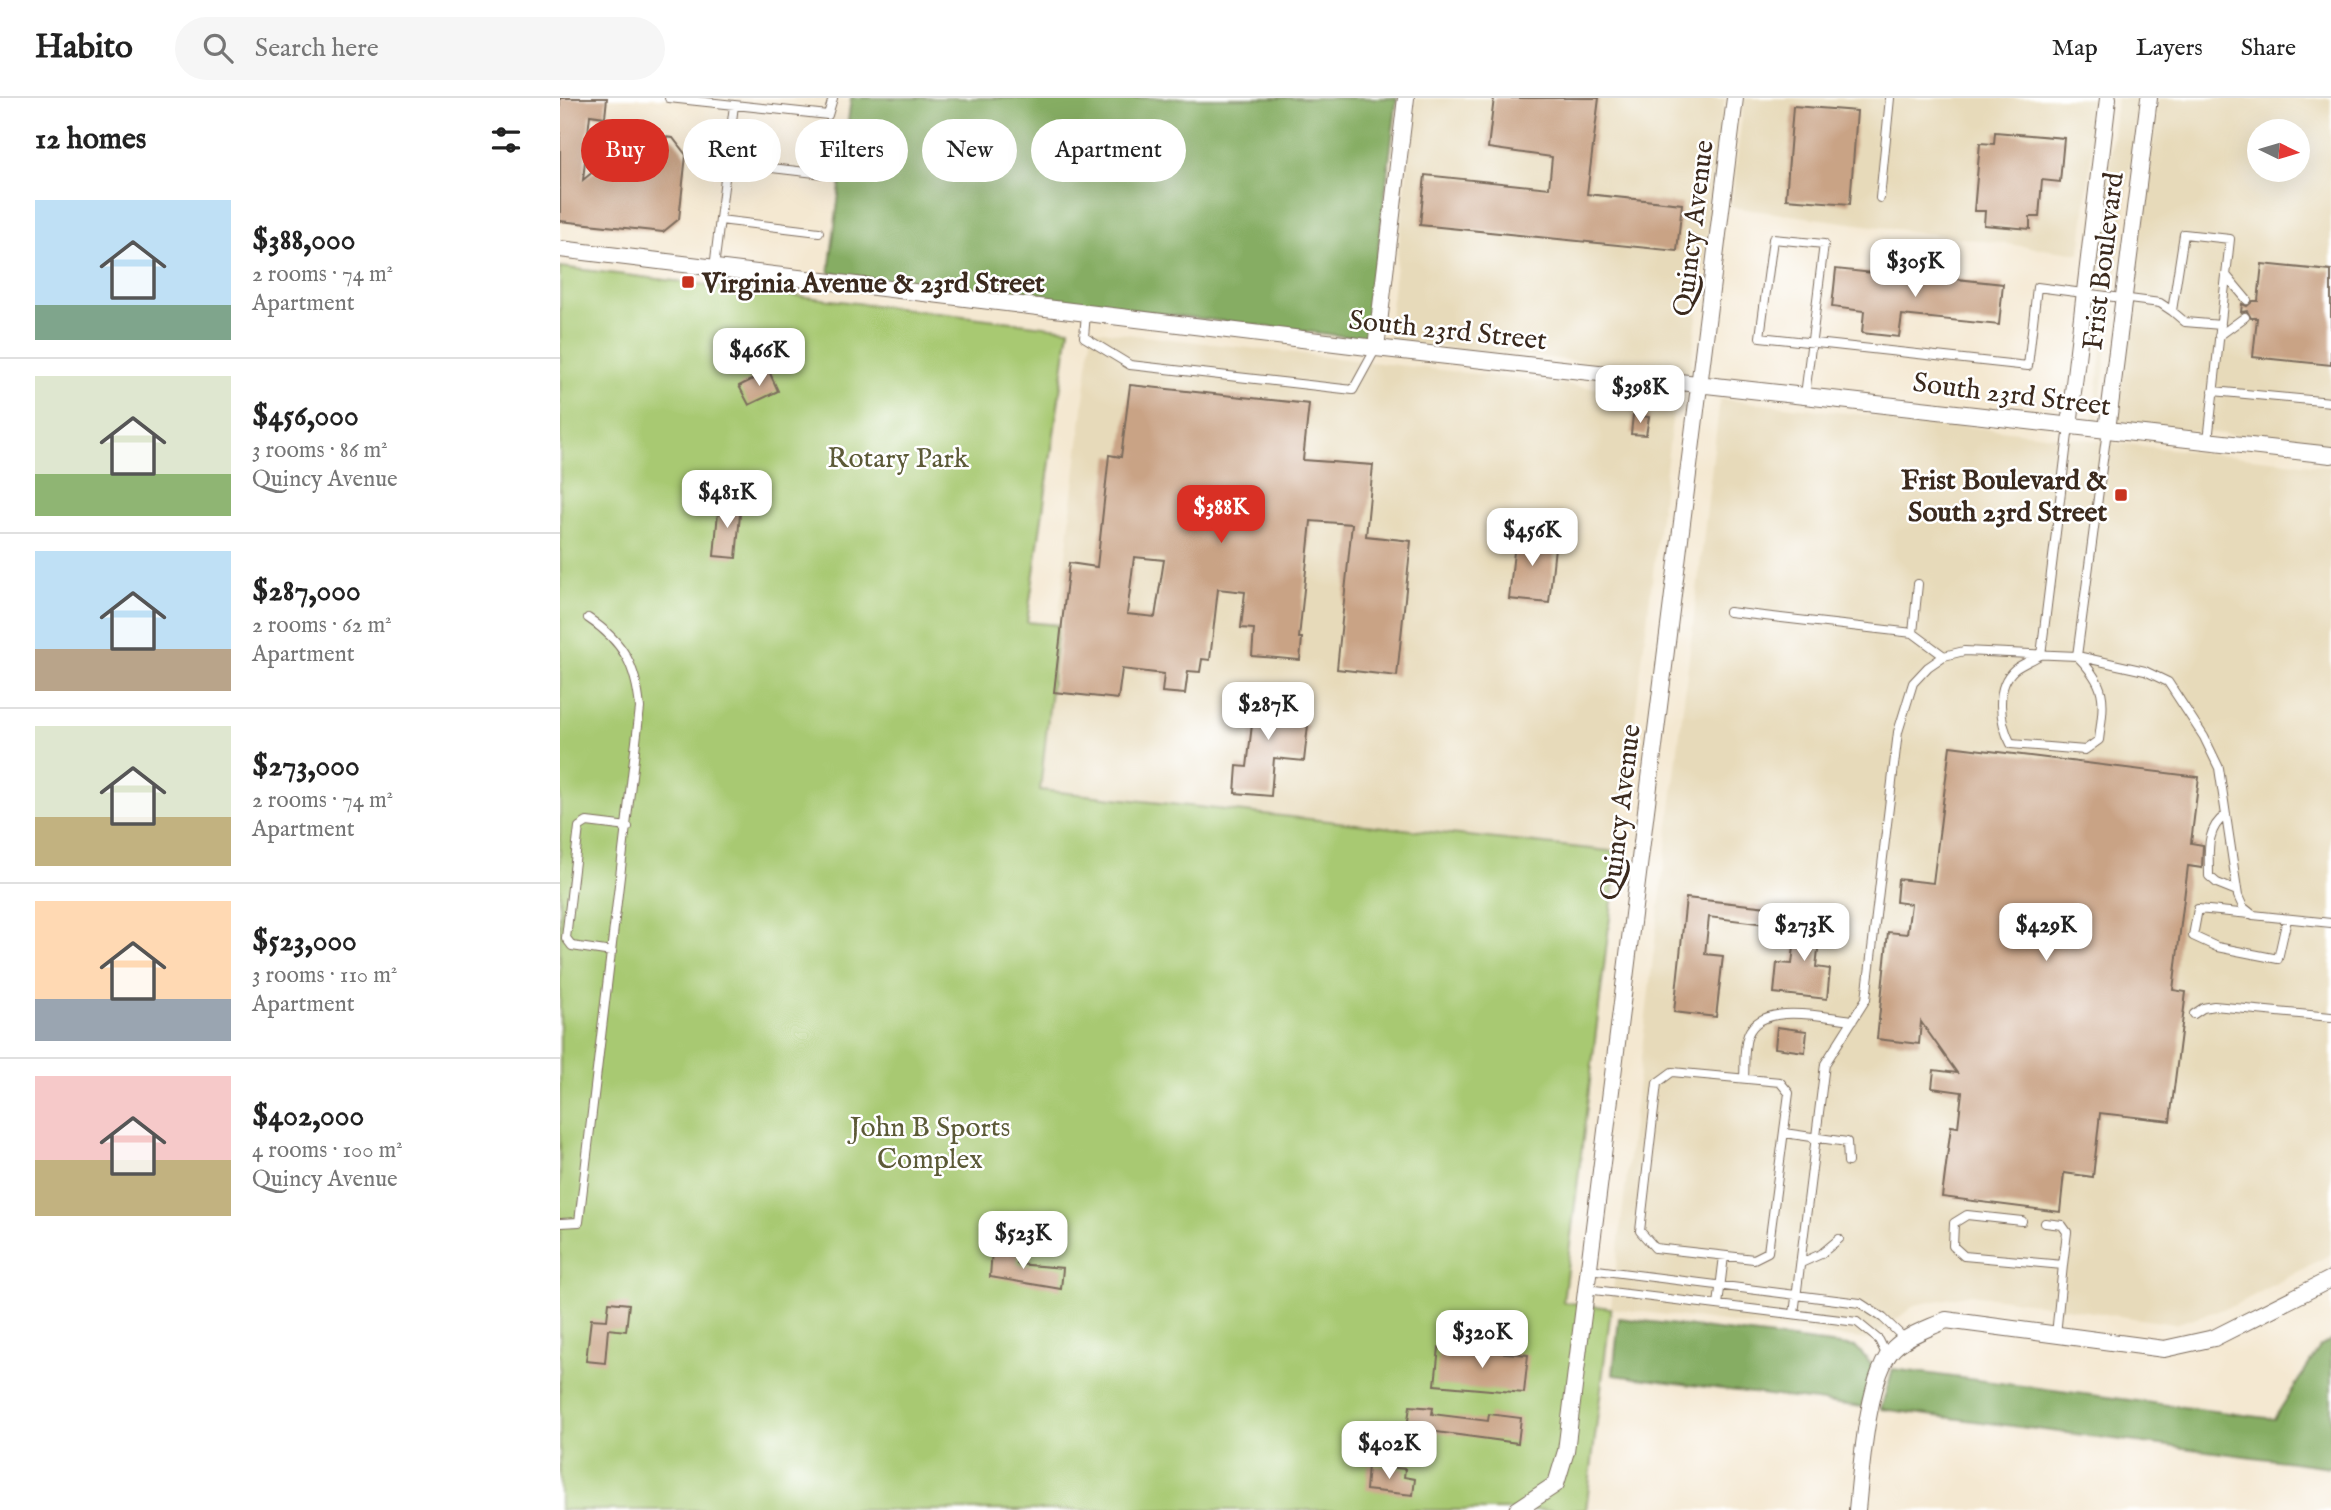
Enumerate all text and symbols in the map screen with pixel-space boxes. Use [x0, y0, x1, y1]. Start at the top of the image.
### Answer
search box [175, 17, 665, 80]
text: Habito [35, 27, 133, 69]
icon: search [199, 29, 237, 67]
text: Search here [255, 32, 379, 65]
text: Map [2052, 33, 2098, 64]
text: Layers [2136, 33, 2203, 64]
text: Share [2241, 33, 2296, 64]
chip: Buy [581, 119, 669, 182]
chip: Rent [683, 119, 781, 182]
chip: Filters [795, 119, 908, 182]
chip: New [922, 119, 1017, 182]
chip: Apartment [1031, 119, 1186, 182]
north arrow [2247, 119, 2310, 182]
map controls [2247, 119, 2310, 182]
text: 12 homes [35, 121, 146, 159]
icon: filters [487, 121, 525, 159]
street label: Quincy Avenue [1666, 138, 1723, 318]
street label: Frist Boulevard [2076, 170, 2133, 352]
text: $388,000 [252, 222, 356, 260]
icon: home [91, 228, 175, 312]
pin: $305K [1866, 240, 1964, 299]
text: $305K [1886, 247, 1944, 276]
text: 2 rooms · 74 m² [252, 260, 393, 289]
place label: Virginia Avenue & 23rd Street [701, 267, 1045, 302]
marker: Virginia Avenue & 23rd Street [680, 274, 696, 290]
text: Apartment [252, 289, 355, 318]
street label: South 23rd Street [1347, 304, 1549, 359]
pin: $466K [710, 328, 808, 388]
text: $466K [729, 336, 789, 365]
pin: $398K [1591, 366, 1689, 425]
street label: South 23rd Street [1911, 366, 2113, 425]
text: $398K [1611, 373, 1669, 402]
text: $456,000 [252, 398, 359, 436]
icon: home [91, 404, 175, 488]
text: 3 rooms · 86 m² [252, 436, 388, 465]
park label: Rotary Park [827, 442, 970, 477]
place label: Frist Boulevard & South 23rd Street [1901, 464, 2107, 531]
text: Quincy Avenue [252, 465, 398, 494]
pin: $481K [678, 470, 776, 530]
text: $481K [698, 478, 756, 507]
pin: $388K [1172, 486, 1270, 545]
marker: Frist Boulevard & South 23rd Street [2113, 487, 2129, 503]
text: $388K [1193, 493, 1249, 522]
pin: $456K [1483, 508, 1581, 568]
text: $456K [1503, 516, 1561, 545]
text: $287,000 [252, 573, 361, 611]
icon: home [91, 579, 175, 663]
text: 2 rooms · 62 m² [252, 611, 392, 640]
text: Apartment [252, 640, 355, 669]
pin: $287K [1219, 682, 1317, 742]
text: $287K [1238, 690, 1298, 719]
street label: Quincy Avenue [1593, 722, 1650, 902]
text: $273,000 [252, 748, 360, 786]
icon: home [91, 754, 175, 838]
text: 2 rooms · 74 m² [252, 786, 393, 815]
text: Apartment [252, 815, 355, 844]
pin: $273K [1755, 904, 1853, 963]
pin: $429K [1997, 904, 2095, 963]
text: $273K [1774, 911, 1834, 940]
text: $429K [2015, 911, 2077, 940]
text: $523,000 [252, 923, 357, 961]
icon: home [91, 929, 175, 1013]
text: 3 rooms · 110 m² [252, 961, 397, 990]
text: Apartment [252, 990, 355, 1019]
text: $402,000 [252, 1098, 364, 1136]
icon: home [91, 1104, 175, 1188]
park label: John B Sports Complex [847, 1111, 1010, 1178]
text: 4 rooms · 100 m² [252, 1136, 403, 1165]
text: Quincy Avenue [252, 1165, 398, 1194]
pin: $523K [974, 1212, 1072, 1271]
text: $523K [994, 1219, 1052, 1248]
pin: $320K [1433, 1310, 1531, 1370]
text: $320K [1452, 1318, 1512, 1347]
pin: $402K [1340, 1422, 1438, 1481]
text: $402K [1358, 1429, 1420, 1458]

